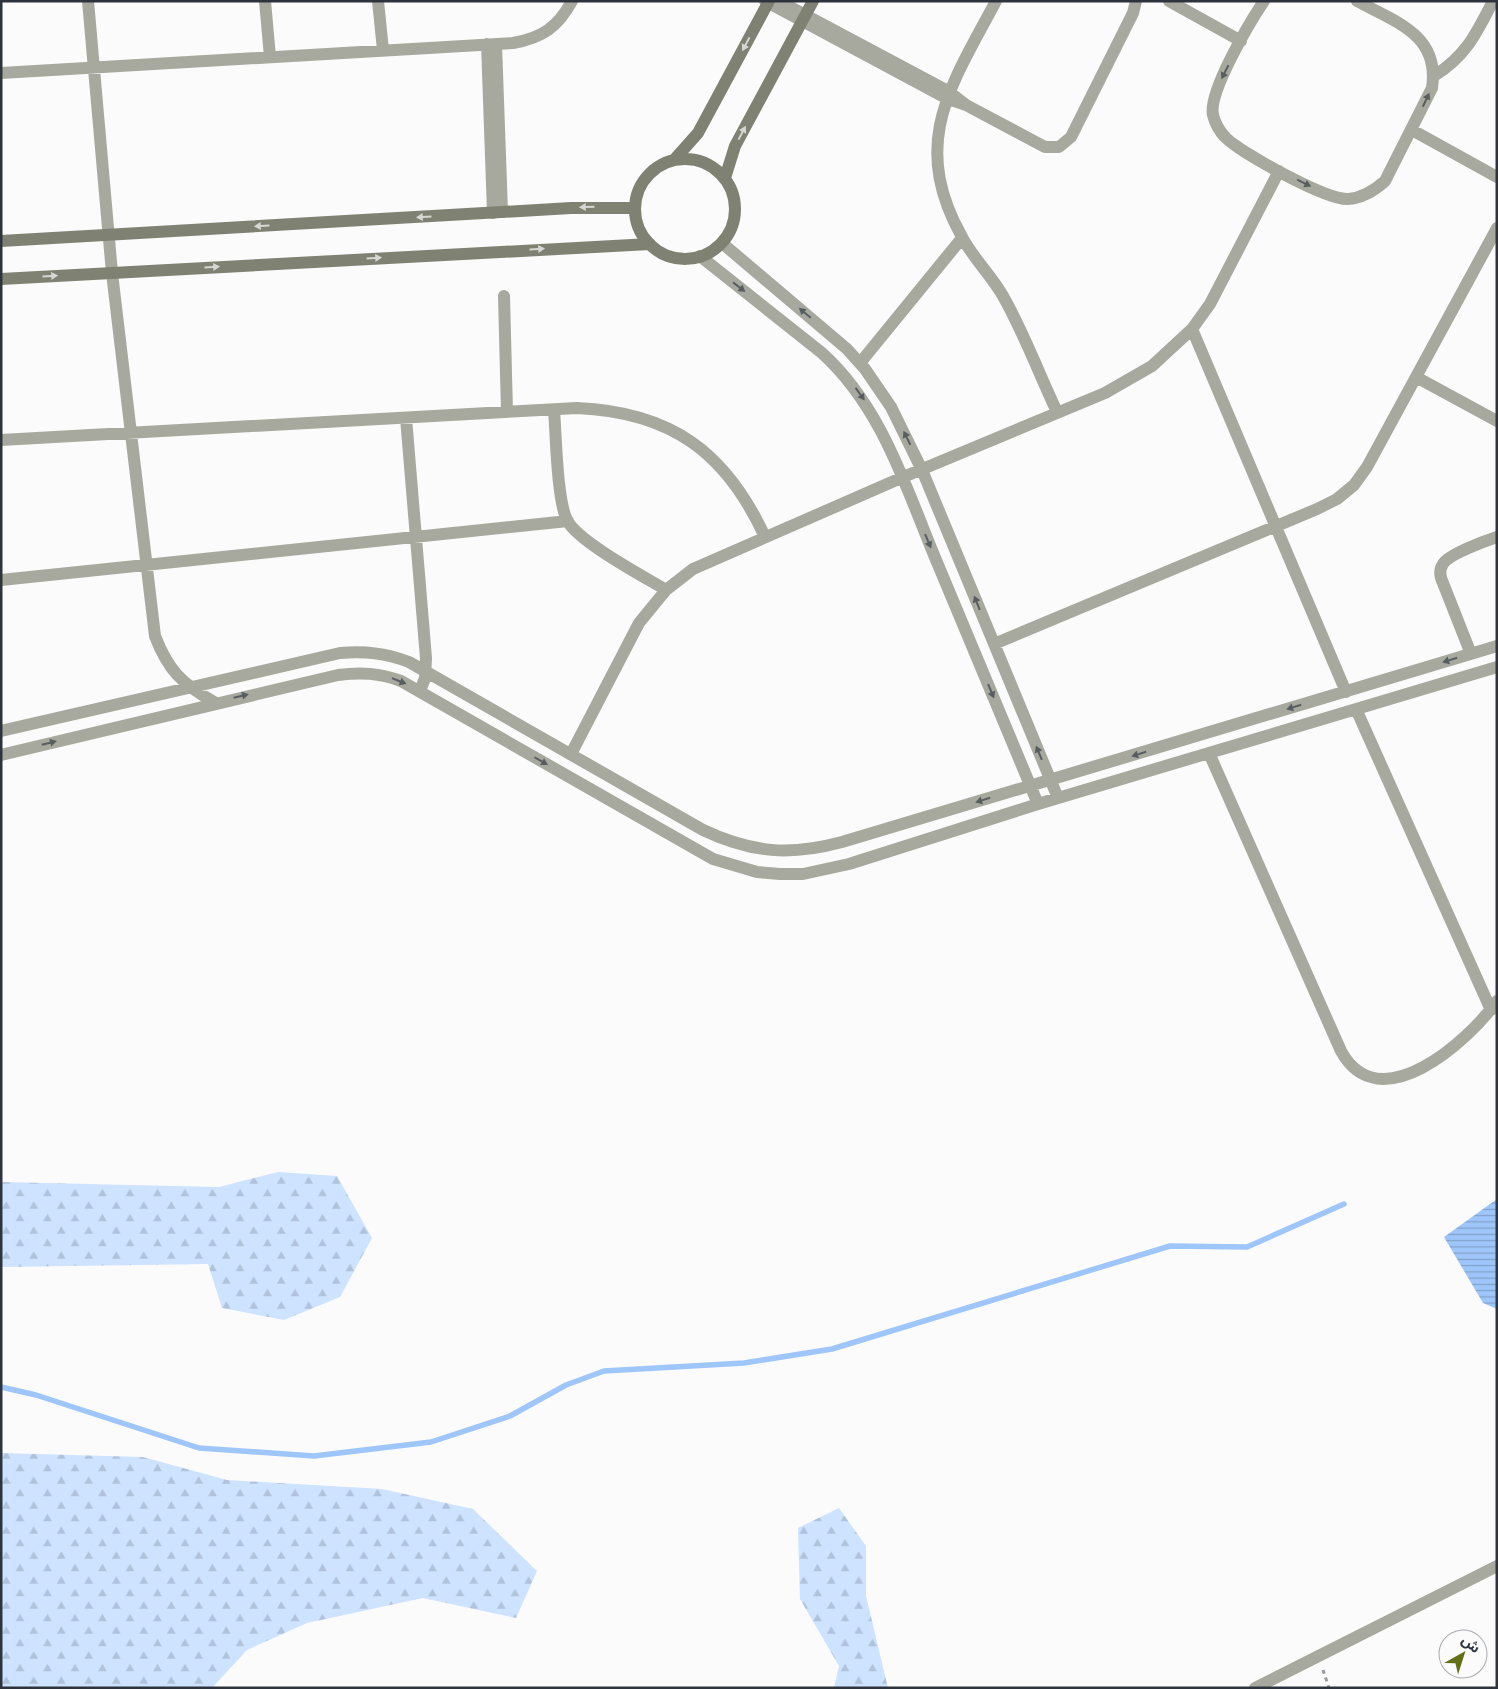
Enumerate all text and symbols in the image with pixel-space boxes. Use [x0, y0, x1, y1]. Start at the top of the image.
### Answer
one-way arrow [742, 37, 750, 51]
one-way arrow [1221, 65, 1229, 80]
one-way arrow [1422, 93, 1430, 107]
one-way arrow [738, 125, 746, 140]
one-way arrow [1297, 179, 1311, 187]
one-way arrow [578, 203, 594, 211]
one-way arrow [416, 213, 432, 221]
one-way arrow [254, 222, 270, 230]
one-way arrow [529, 244, 545, 252]
one-way arrow [367, 254, 383, 262]
one-way arrow [204, 263, 220, 271]
one-way arrow [42, 272, 58, 280]
one-way arrow [732, 281, 745, 292]
one-way arrow [799, 308, 812, 319]
one-way arrow [855, 387, 865, 401]
one-way arrow [903, 430, 911, 445]
one-way arrow [924, 534, 932, 549]
one-way arrow [973, 596, 981, 610]
one-way arrow [1442, 657, 1457, 665]
one-way arrow [392, 677, 406, 685]
one-way arrow [987, 684, 995, 698]
one-way arrow [233, 692, 249, 700]
one-way arrow [1287, 703, 1302, 711]
one-way arrow [41, 739, 56, 747]
one-way arrow [1035, 746, 1043, 760]
one-way arrow [1131, 750, 1146, 758]
one-way arrow [534, 756, 547, 765]
one-way arrow [976, 797, 991, 805]
north arrow [1438, 1629, 1488, 1679]
text: ش [1459, 1632, 1484, 1656]

